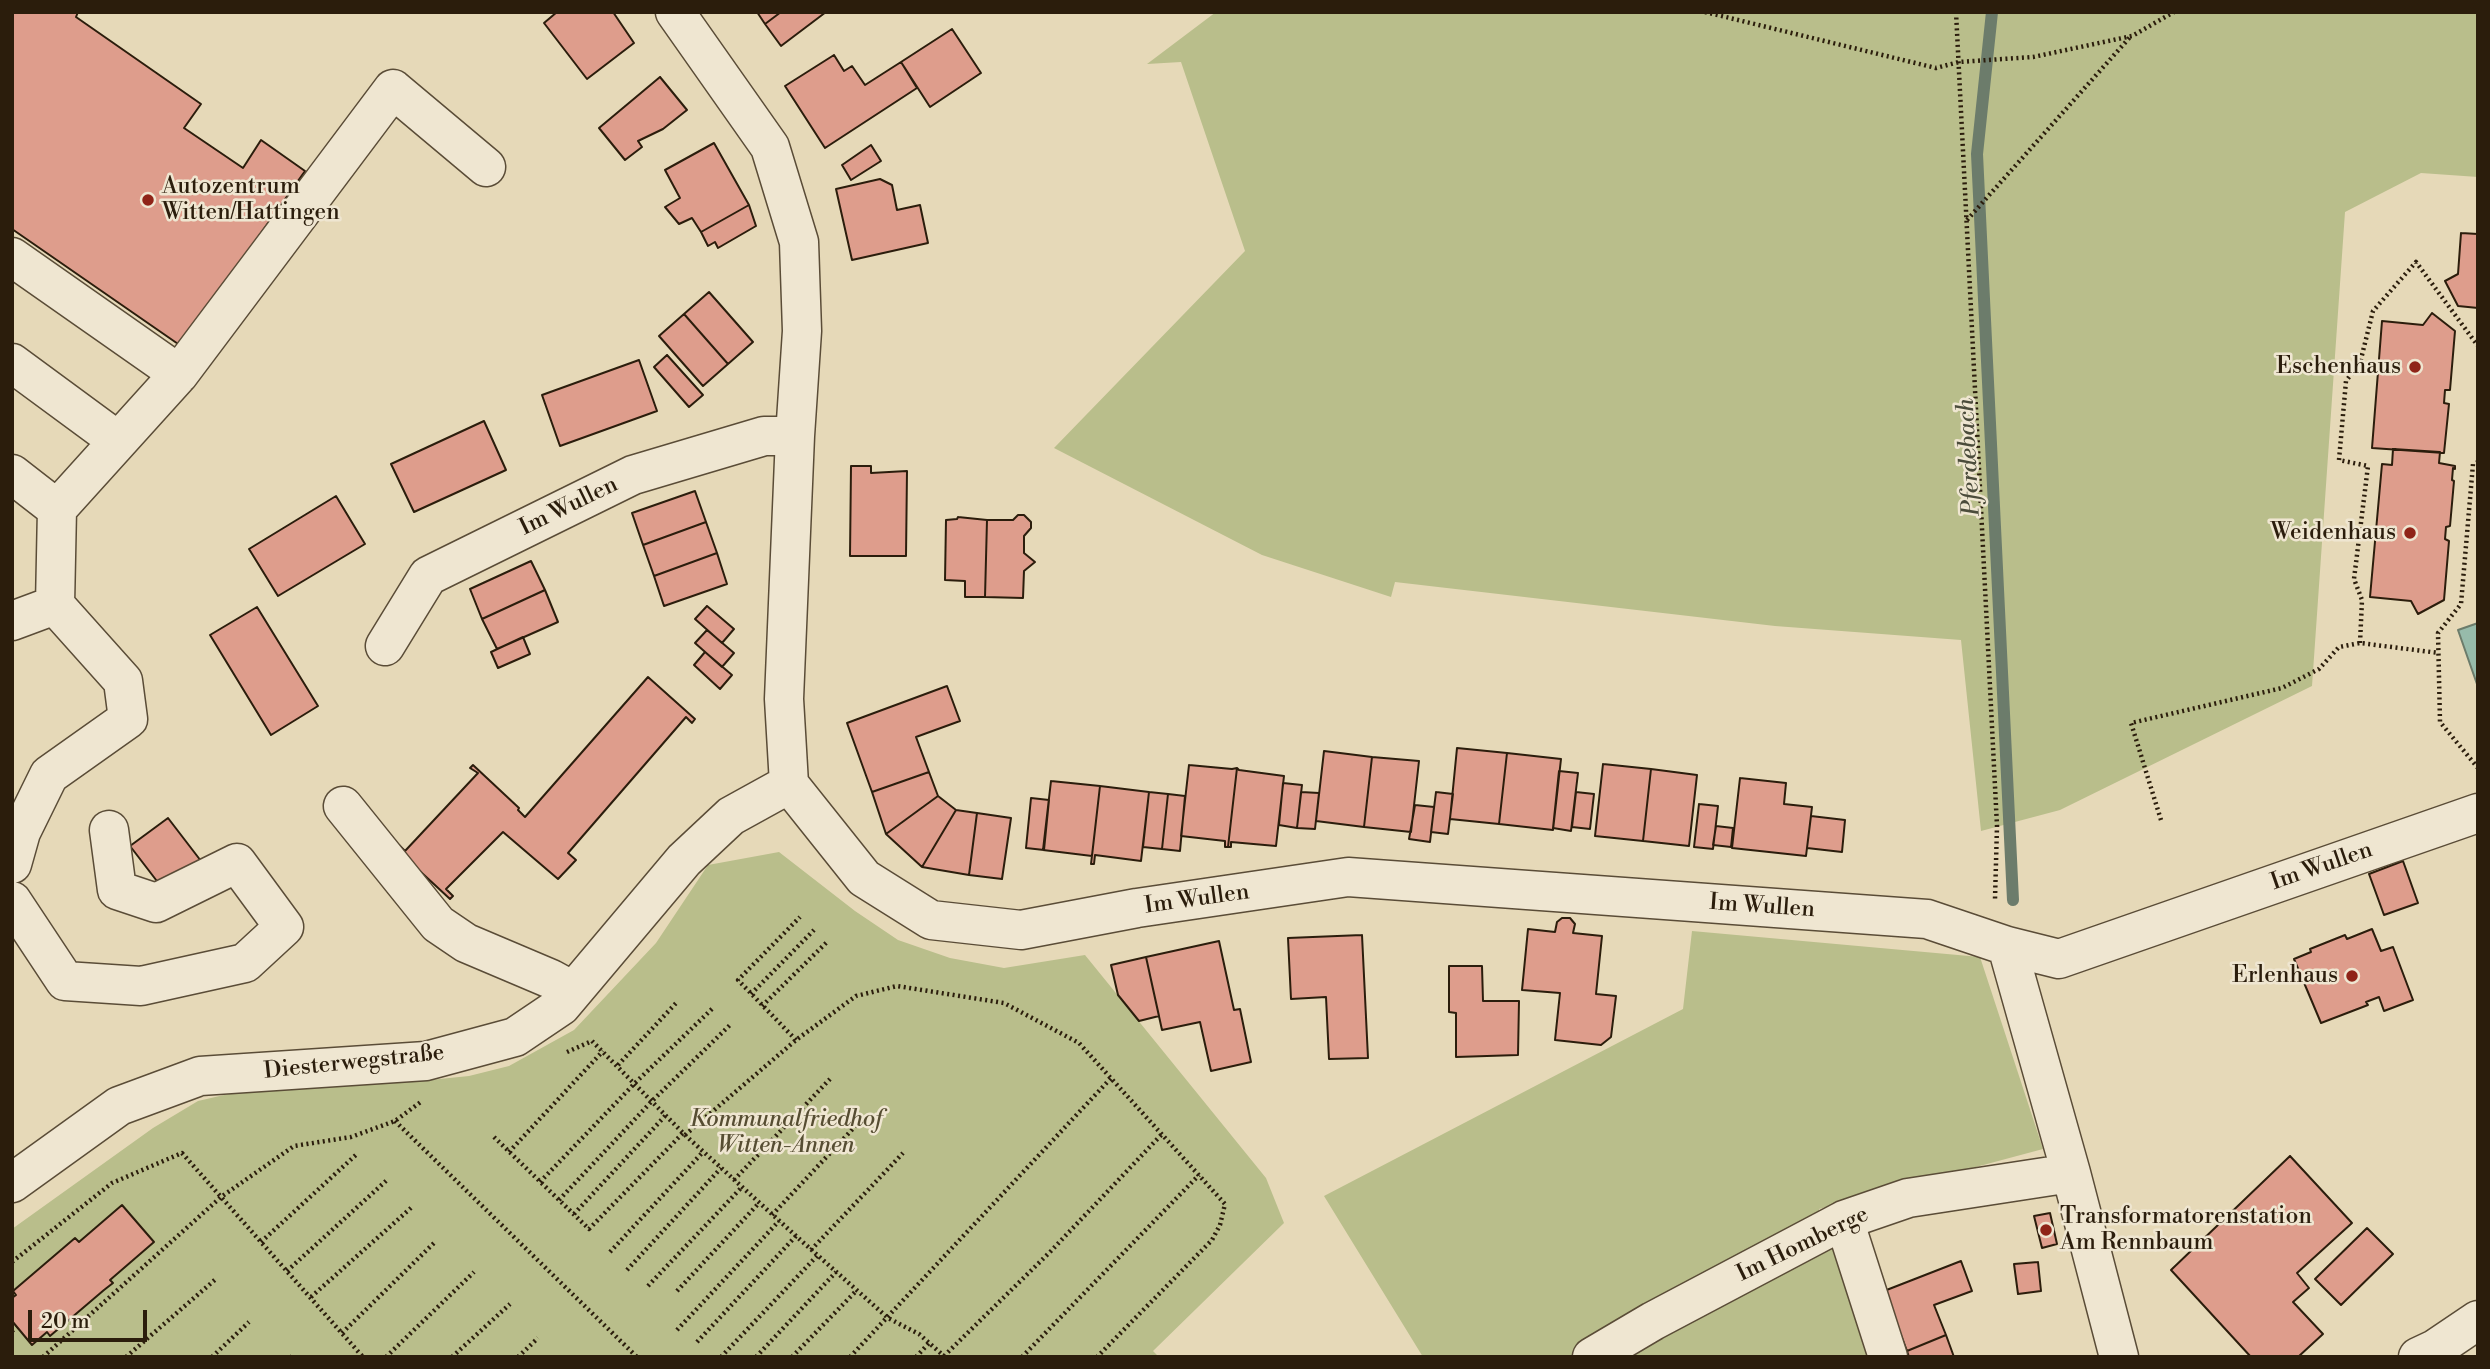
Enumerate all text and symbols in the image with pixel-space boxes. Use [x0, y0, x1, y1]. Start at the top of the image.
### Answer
place label: Autozentrum Witten/Hattingen [162, 173, 340, 227]
marker: Autozentrum Witten/Hattingen [140, 192, 156, 208]
place label: Eschenhaus [2276, 353, 2401, 381]
marker: Eschenhaus [2407, 359, 2423, 375]
water label: Pferdebach [1953, 397, 1987, 517]
street label: Im Wullen [515, 471, 623, 543]
place label: Weidenhaus [2270, 519, 2396, 547]
marker: Weidenhaus [2402, 525, 2418, 541]
street label: Im Wullen [2268, 837, 2376, 897]
street label: Im Wullen [1143, 879, 1251, 921]
street label: Im Wullen [1708, 890, 1816, 924]
place label: Erlenhaus [2232, 962, 2338, 990]
marker: Erlenhaus [2344, 968, 2360, 984]
street label: Diesterwegstraße [262, 1040, 446, 1086]
park label: Kommunalfriedhof Witten-Annen [690, 1106, 882, 1160]
street label: Im Homberge [1733, 1201, 1873, 1289]
place label: Transformatorenstation Am Rennbaum [2060, 1203, 2312, 1257]
marker: Transformatorenstation Am Rennbaum [2038, 1222, 2054, 1238]
scale bar [32, 1296, 150, 1340]
text: 20 m [41, 1309, 90, 1335]

